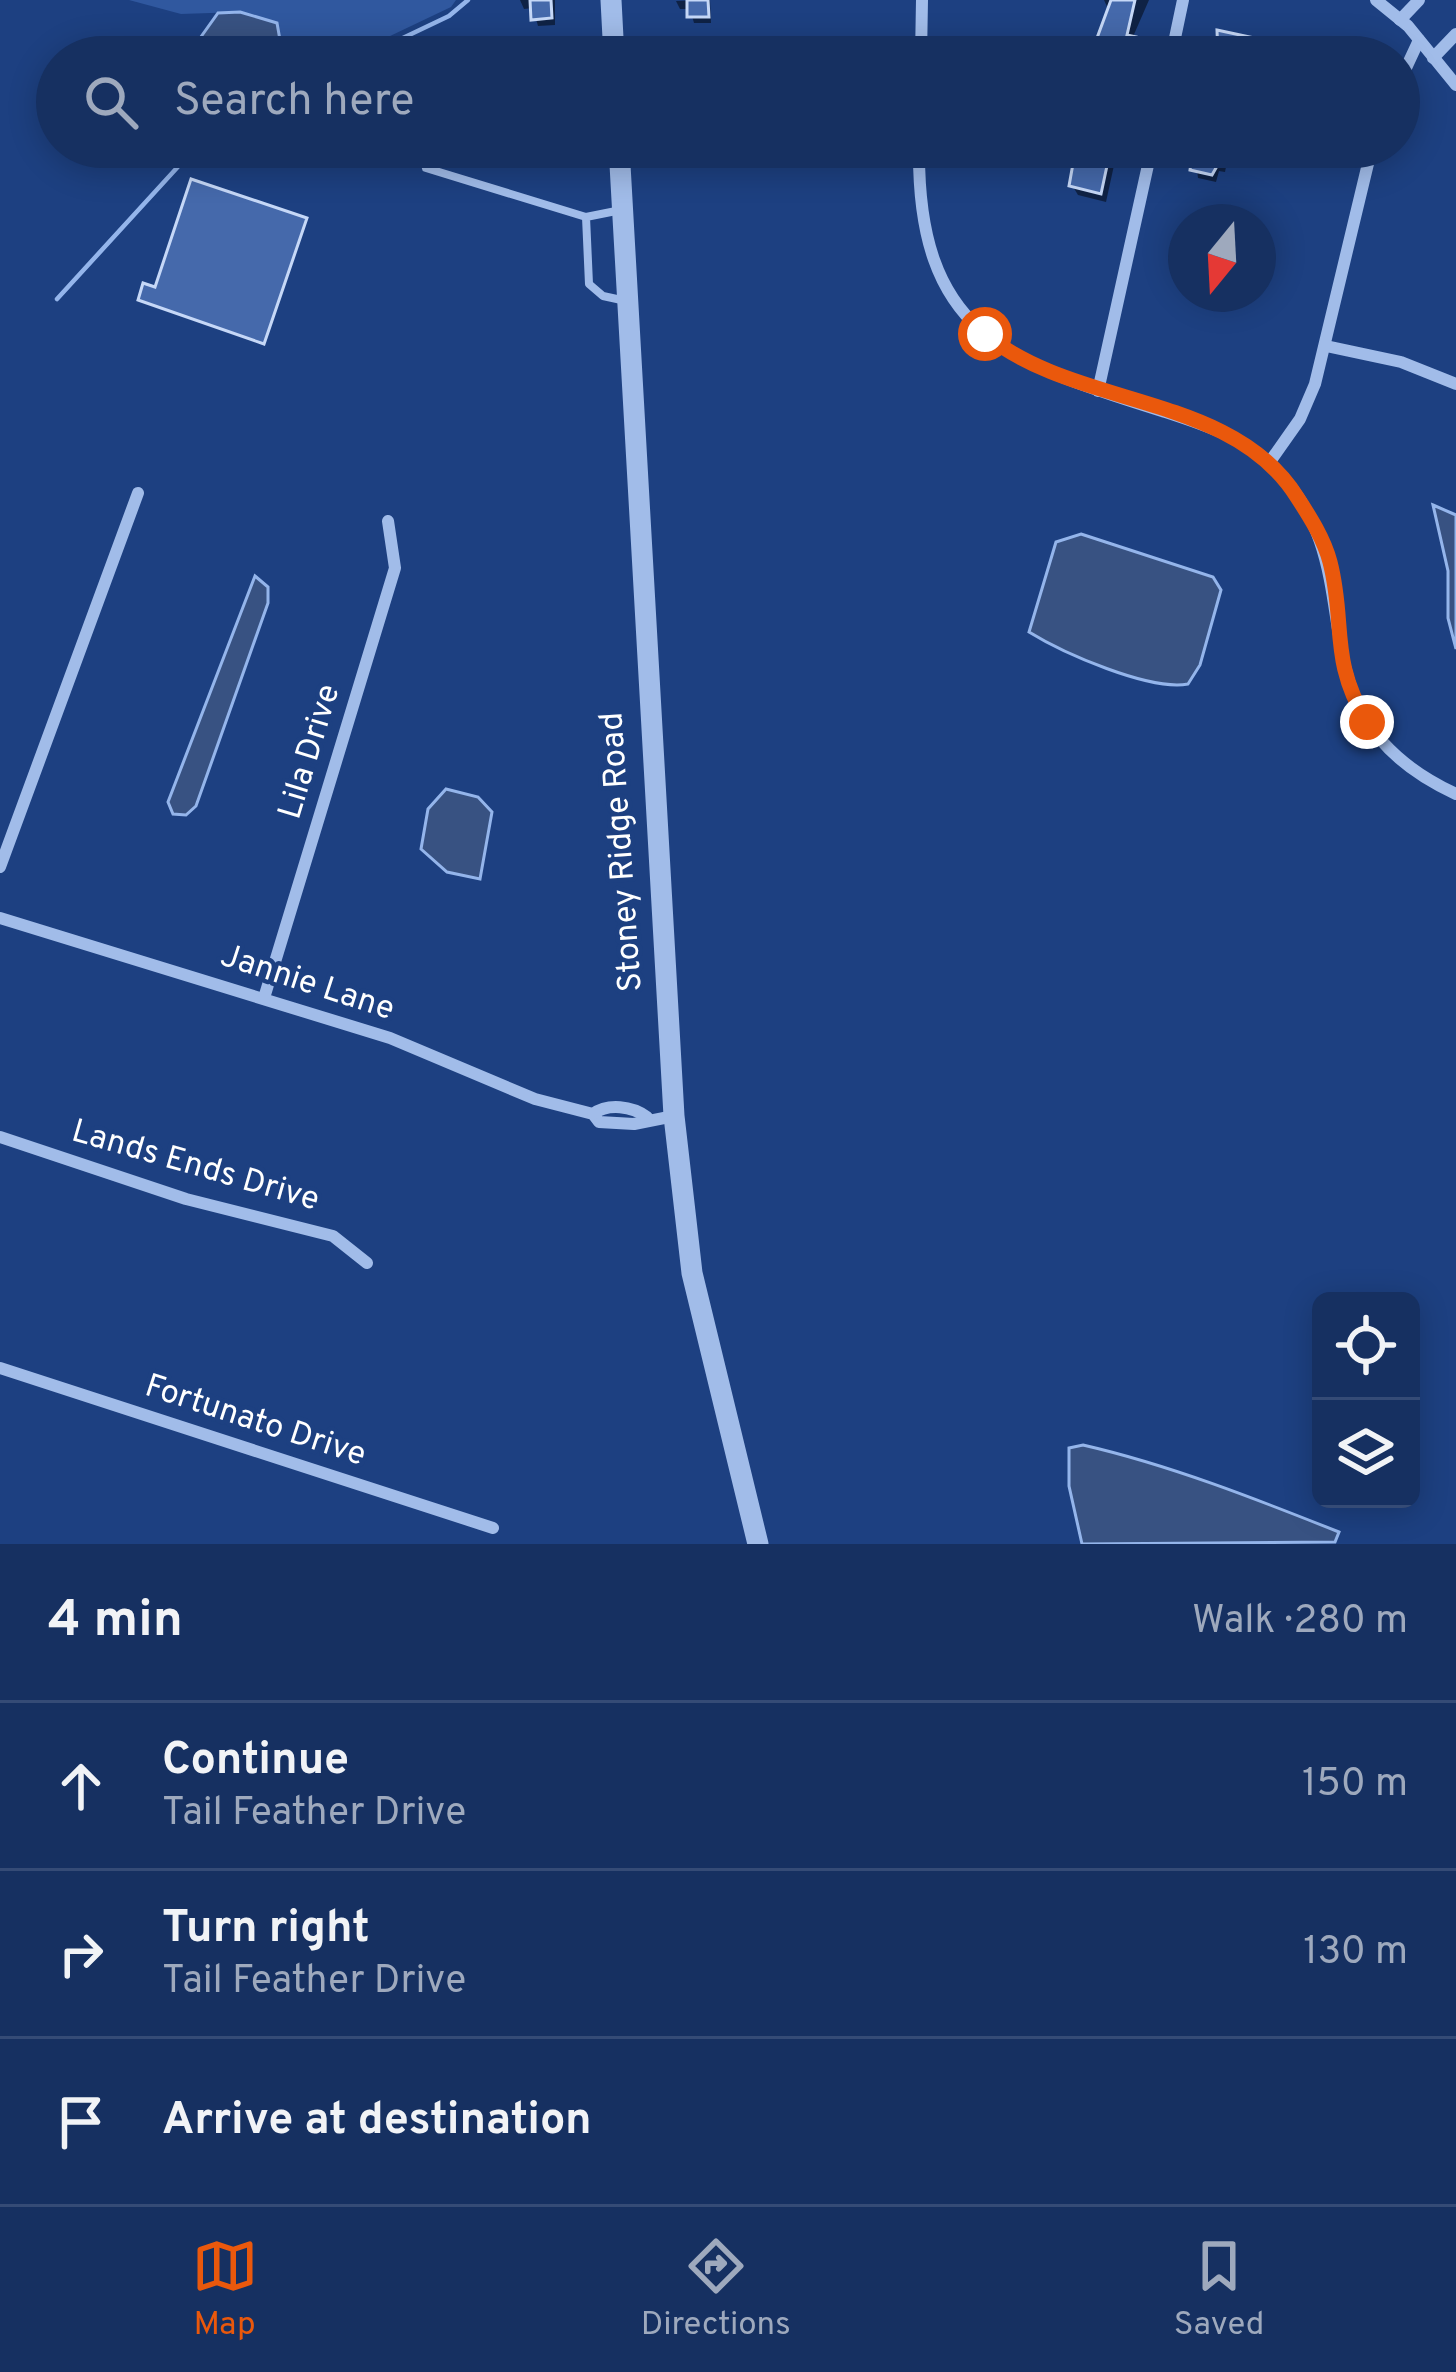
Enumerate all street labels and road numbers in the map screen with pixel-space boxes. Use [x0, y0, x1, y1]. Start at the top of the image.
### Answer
street label: Lila Drive [271, 680, 351, 824]
street label: Stoney Ridge Road [592, 711, 654, 993]
street label: Jannie Lane [215, 936, 399, 1032]
street label: Lands Ends Drive [66, 1112, 324, 1222]
street label: Fortunato Drive [139, 1366, 371, 1478]

